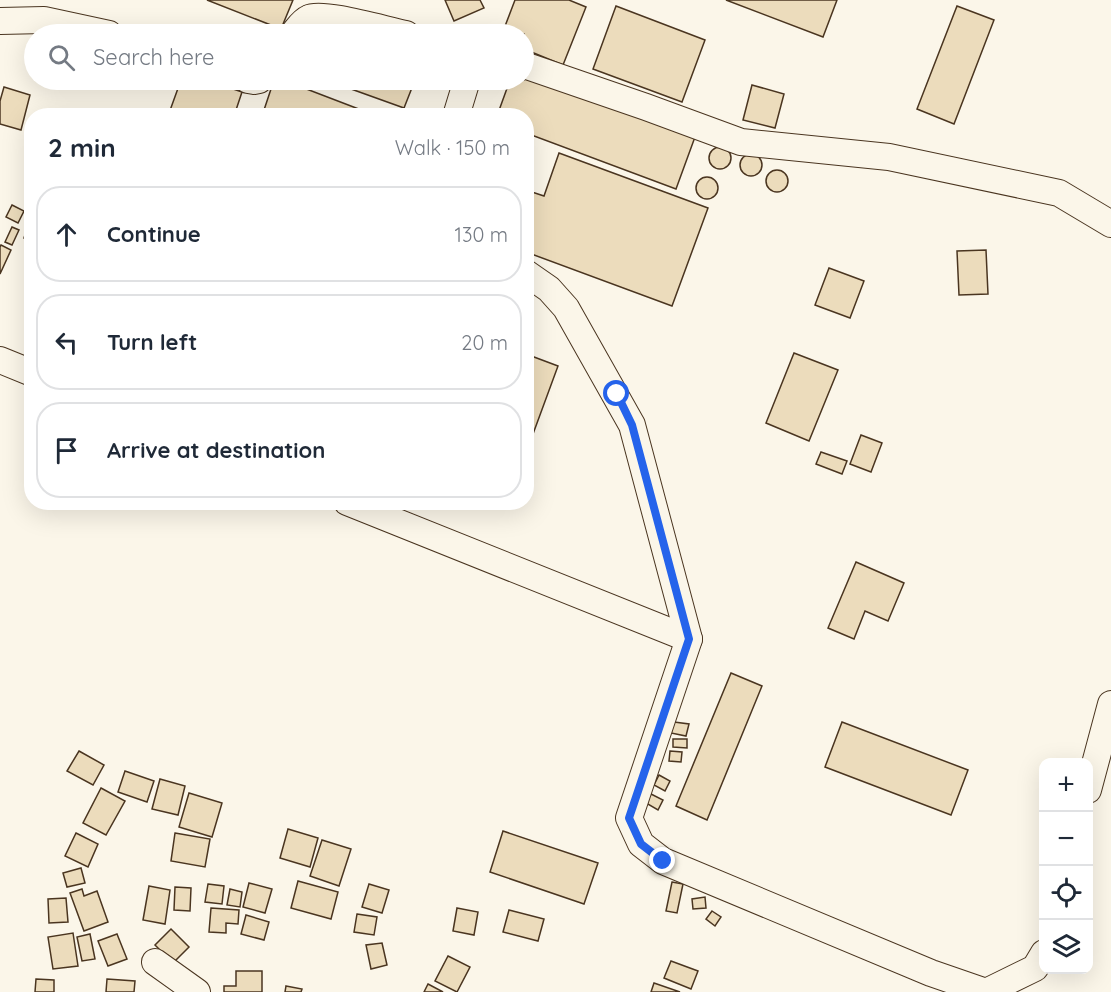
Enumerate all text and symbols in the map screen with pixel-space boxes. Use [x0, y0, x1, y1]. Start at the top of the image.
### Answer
search box [24, 24, 534, 90]
icon: search [45, 41, 78, 74]
text: Search here [93, 43, 214, 71]
text: 2 min [48, 131, 116, 164]
text: Walk · 150 m [395, 135, 510, 160]
icon: ahead [50, 218, 83, 251]
text: Continue [107, 220, 201, 248]
text: 130 m [455, 222, 508, 247]
icon: left [50, 326, 83, 359]
text: Turn left [107, 328, 197, 356]
text: 20 m [461, 330, 508, 355]
route start [603, 380, 629, 406]
icon: arrive [50, 434, 83, 467]
text: Arrive at destination [107, 436, 325, 464]
map controls [1039, 758, 1093, 974]
button: + [1039, 758, 1093, 812]
button: − [1039, 812, 1093, 866]
route end [649, 847, 675, 873]
button: locate [1039, 866, 1093, 920]
button: layers [1039, 920, 1093, 974]

